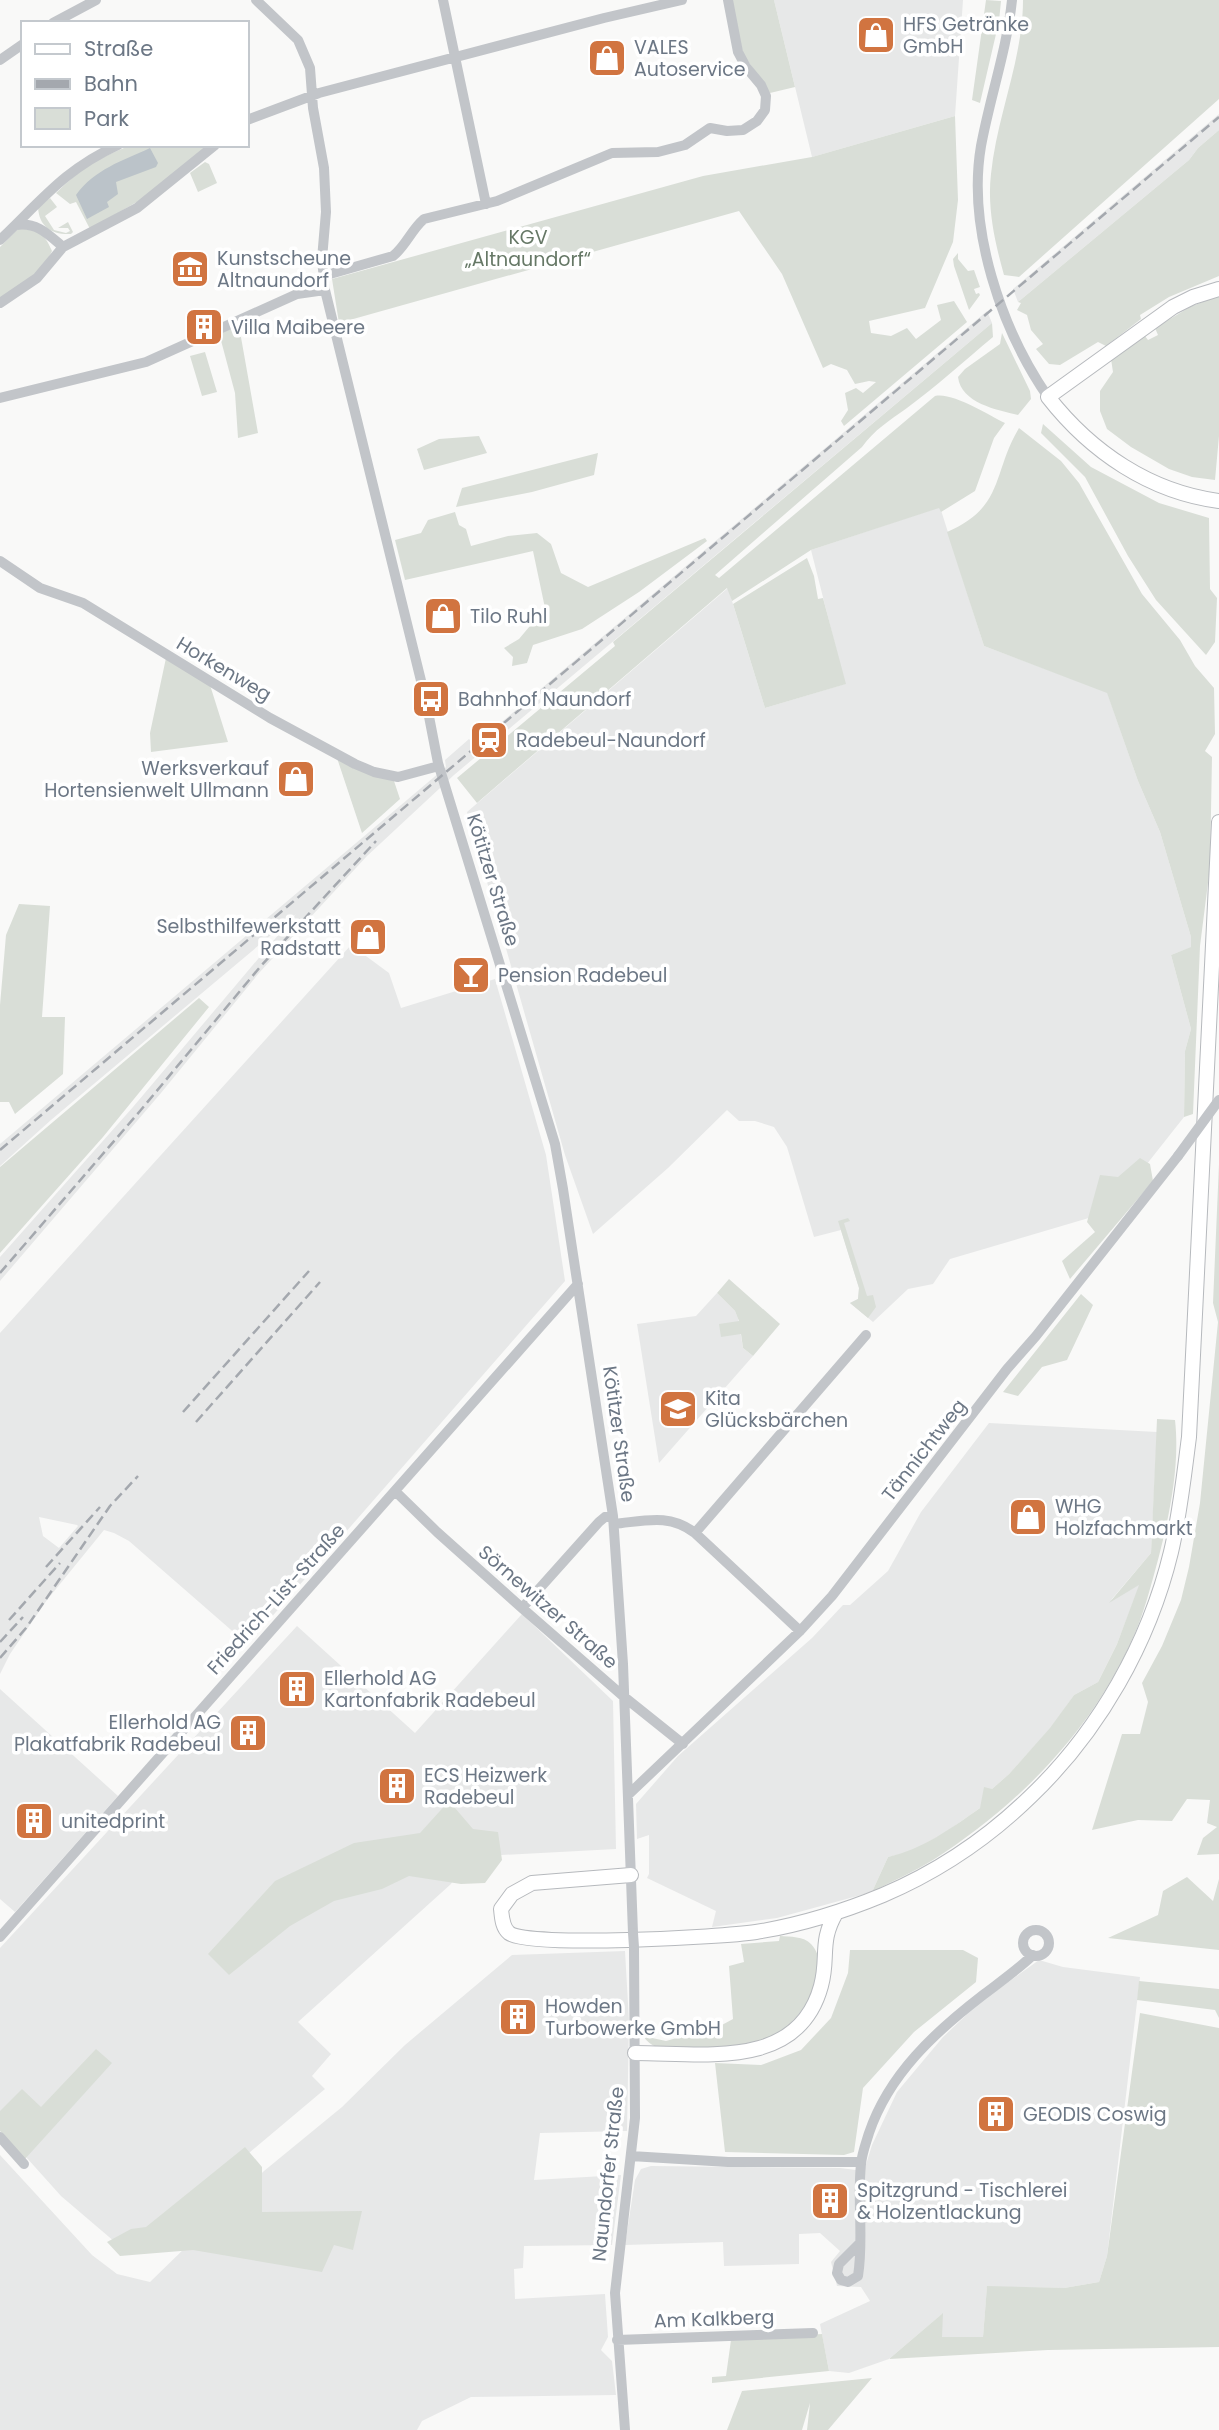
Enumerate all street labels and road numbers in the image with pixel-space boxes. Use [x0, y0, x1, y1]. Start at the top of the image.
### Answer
street label: Horkenweg [171, 630, 277, 708]
street label: Kötitzer Straße [460, 810, 526, 950]
street label: Kötitzer Straße [596, 1364, 642, 1504]
street label: Tännichtweg [876, 1393, 972, 1507]
street label: Friedrich-List-Straße [201, 1518, 351, 1680]
street label: Sörnewitzer Straße [472, 1539, 624, 1675]
street label: Naundorfer Straße [585, 2085, 631, 2263]
street label: Am Kalkberg [653, 2303, 775, 2335]

